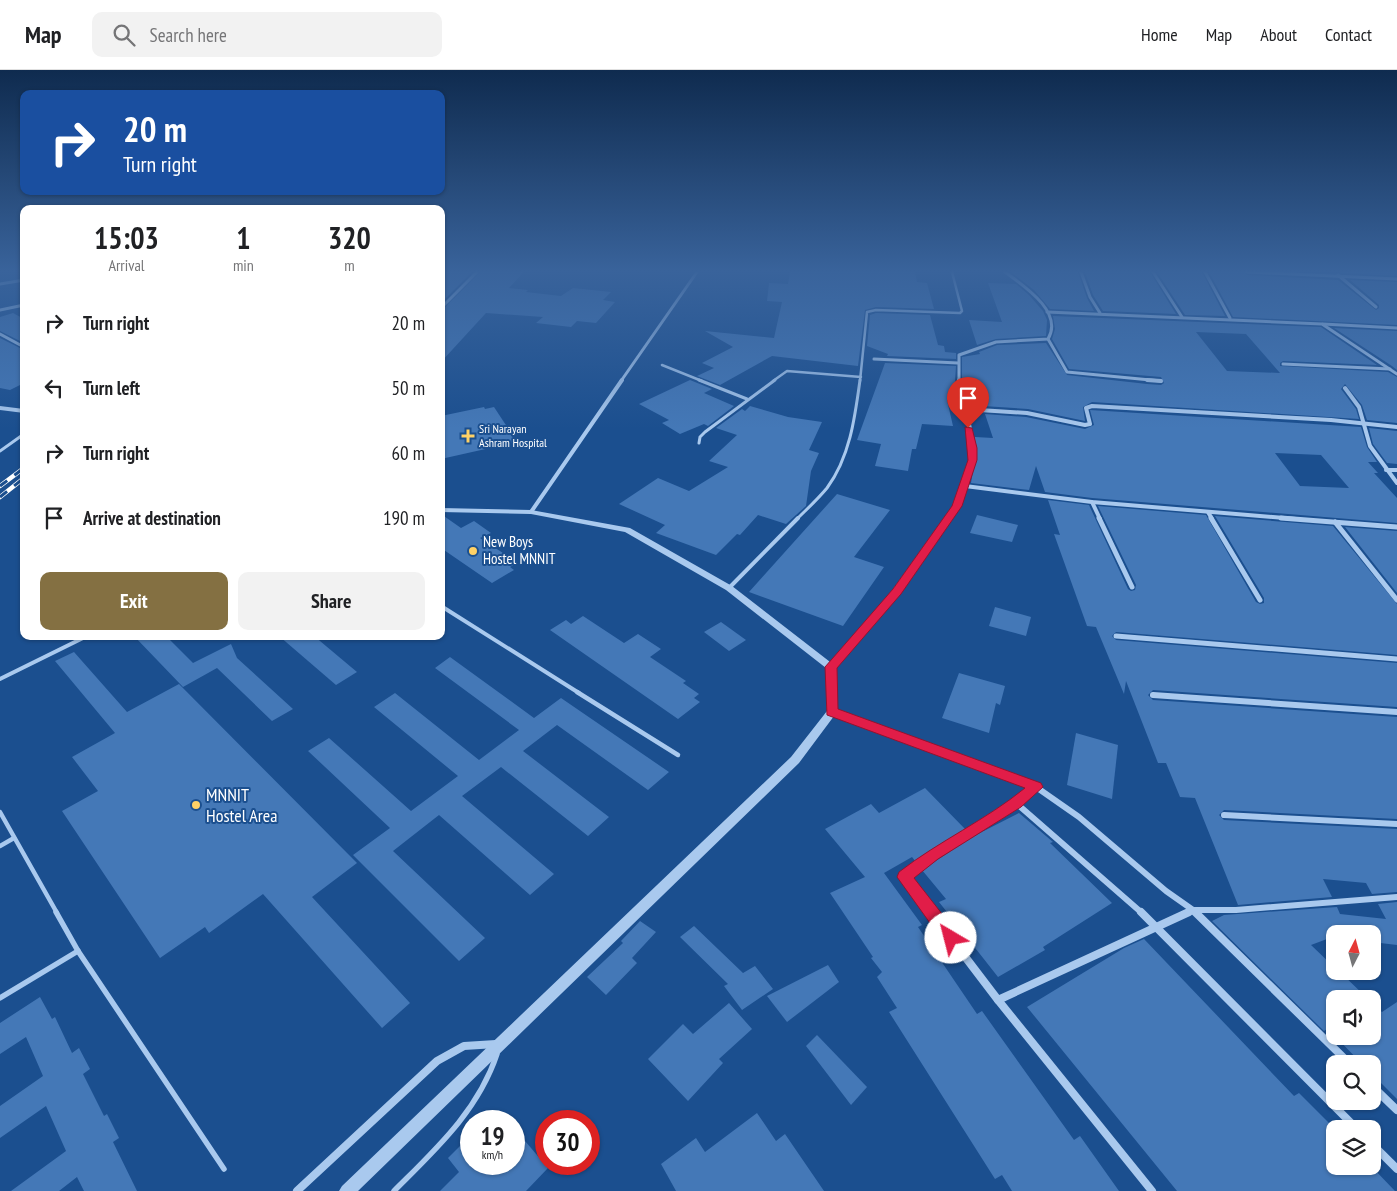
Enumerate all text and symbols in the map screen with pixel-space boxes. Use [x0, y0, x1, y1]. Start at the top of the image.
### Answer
search box [92, 12, 442, 57]
text: Map [25, 19, 62, 50]
icon: search [110, 21, 138, 49]
text: Search here [150, 23, 227, 47]
text: Home [1141, 23, 1178, 46]
text: Map [1206, 23, 1232, 46]
text: About [1260, 23, 1297, 46]
text: Contact [1325, 23, 1372, 46]
text: 20 m [123, 106, 187, 152]
icon: right [40, 110, 105, 175]
text: Turn right [123, 150, 197, 178]
text: 15:03 [94, 218, 159, 257]
text: 1 [236, 218, 251, 257]
text: 320 [328, 218, 371, 257]
text: Arrival [108, 255, 145, 275]
text: min [233, 255, 254, 275]
text: m [344, 255, 355, 275]
icon: right [40, 309, 68, 337]
text: Turn right [83, 311, 149, 335]
text: 20 m [392, 311, 425, 335]
icon: left [40, 374, 68, 402]
text: Turn left [83, 376, 140, 400]
text: 50 m [392, 376, 425, 400]
pin [947, 377, 989, 428]
icon: arrive [954, 384, 982, 412]
place label: Sri Narayan Ashram Hospital [479, 421, 547, 450]
marker: Sri Narayan Ashram Hospital [461, 429, 475, 443]
icon: right [40, 439, 68, 467]
text: Turn right [83, 441, 149, 465]
text: 60 m [392, 441, 425, 465]
icon: arrive [40, 504, 68, 532]
text: Arrive at destination [83, 506, 221, 530]
text: 190 m [383, 506, 425, 530]
place label: New Boys Hostel MNNIT [483, 532, 556, 568]
marker: New Boys Hostel MNNIT [467, 545, 479, 557]
button: Exit [40, 572, 228, 630]
button: Share [238, 572, 425, 630]
place label: MNNIT Hostel Area [206, 783, 277, 827]
marker: MNNIT Hostel Area [190, 799, 202, 811]
position arrow [924, 911, 976, 963]
north arrow [1326, 925, 1381, 980]
map controls [1326, 925, 1381, 1175]
button: sound [1326, 990, 1381, 1045]
button: search [1326, 1055, 1381, 1110]
speed limit sign: 30 [535, 1110, 600, 1175]
text: 19 [481, 1120, 504, 1152]
button: layers [1326, 1120, 1381, 1175]
text: km/h [482, 1147, 503, 1162]

